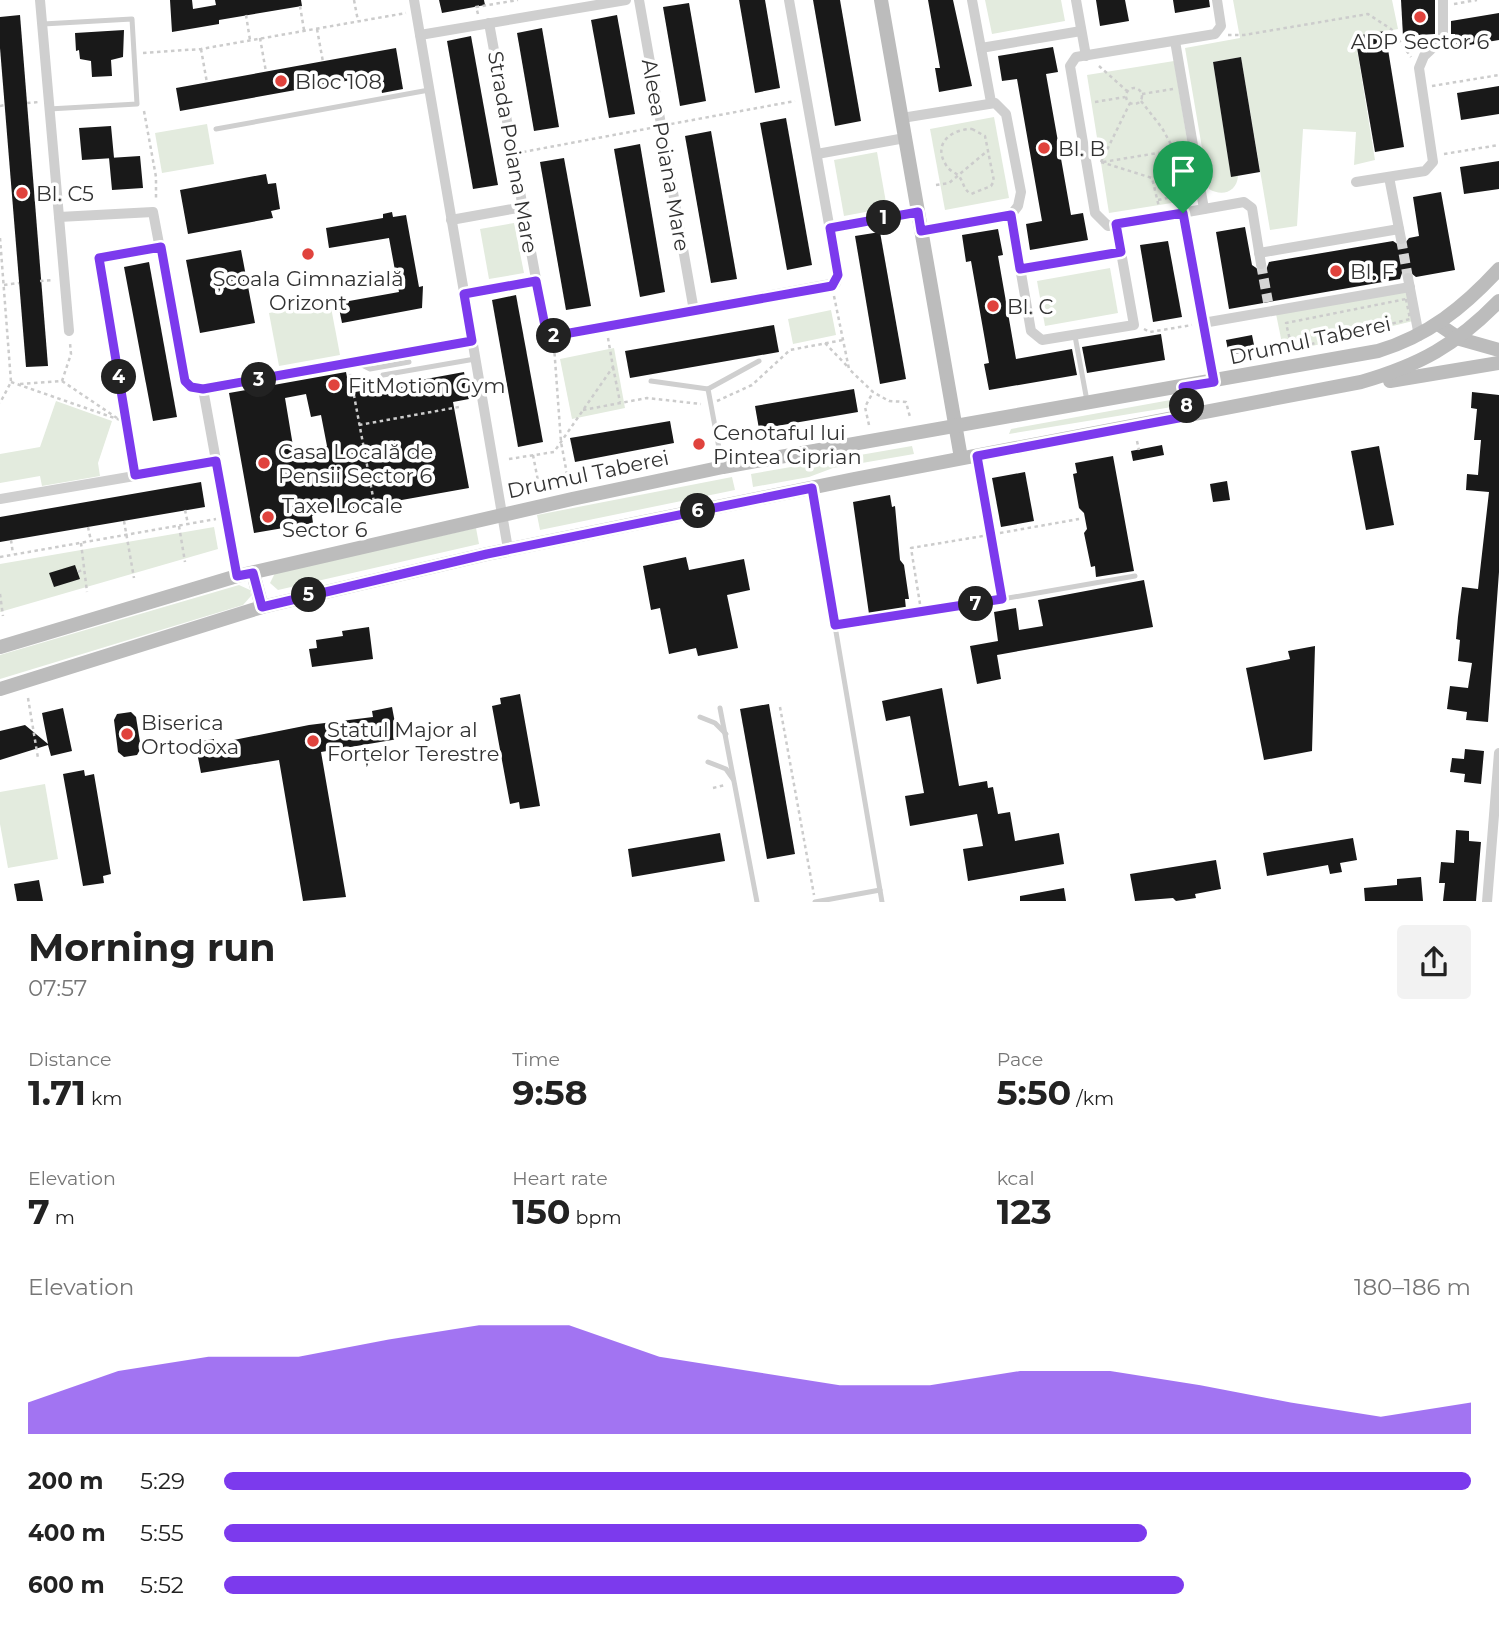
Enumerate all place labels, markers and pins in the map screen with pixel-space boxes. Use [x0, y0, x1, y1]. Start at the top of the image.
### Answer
marker: ADP Sector 6 [1412, 9, 1428, 25]
place label: ADP Sector 6 [1351, 29, 1489, 54]
place label: Bloc 108 [295, 69, 382, 94]
marker: Bloc 108 [273, 73, 289, 89]
place label: Bl. B [1058, 136, 1105, 161]
marker: Bl. B [1036, 140, 1052, 156]
pin [1153, 141, 1213, 213]
place label: Bl. C5 [36, 181, 94, 206]
marker: Bl. C5 [14, 185, 30, 201]
pin: 1 [866, 200, 902, 235]
marker: Școala Gimnazială Orizont [300, 246, 316, 262]
place label: Bl. F [1350, 259, 1395, 284]
marker: Bl. F [1328, 263, 1344, 279]
place label: Școala Gimnazială Orizont [212, 266, 404, 315]
place label: Bl. C [1007, 294, 1053, 319]
marker: Bl. C [985, 298, 1001, 314]
pin: 2 [536, 318, 572, 354]
pin: 4 [102, 360, 136, 394]
pin: 3 [242, 362, 276, 398]
place label: FitMotion Gym [348, 373, 505, 398]
marker: FitMotion Gym [326, 377, 342, 393]
pin: 8 [1170, 388, 1204, 424]
place label: Cenotaful lui Pintea Ciprian [713, 420, 862, 469]
marker: Cenotaful lui Pintea Ciprian [691, 436, 707, 452]
place label: Casa Locală de Pensii Sector 6 [278, 439, 433, 488]
marker: Casa Locală de Pensii Sector 6 [256, 455, 272, 471]
place label: Taxe Locale Sector 6 [282, 493, 403, 542]
pin: 6 [680, 494, 716, 528]
marker: Taxe Locale Sector 6 [260, 509, 276, 525]
pin: 5 [292, 578, 326, 612]
pin: 7 [958, 586, 993, 622]
place label: Biserica Ortodoxa [141, 710, 239, 759]
place label: Statul Major al Forțelor Terestre [327, 717, 499, 767]
marker: Biserica Ortodoxa [119, 726, 135, 742]
marker: Statul Major al Forțelor Terestre [305, 733, 321, 749]

